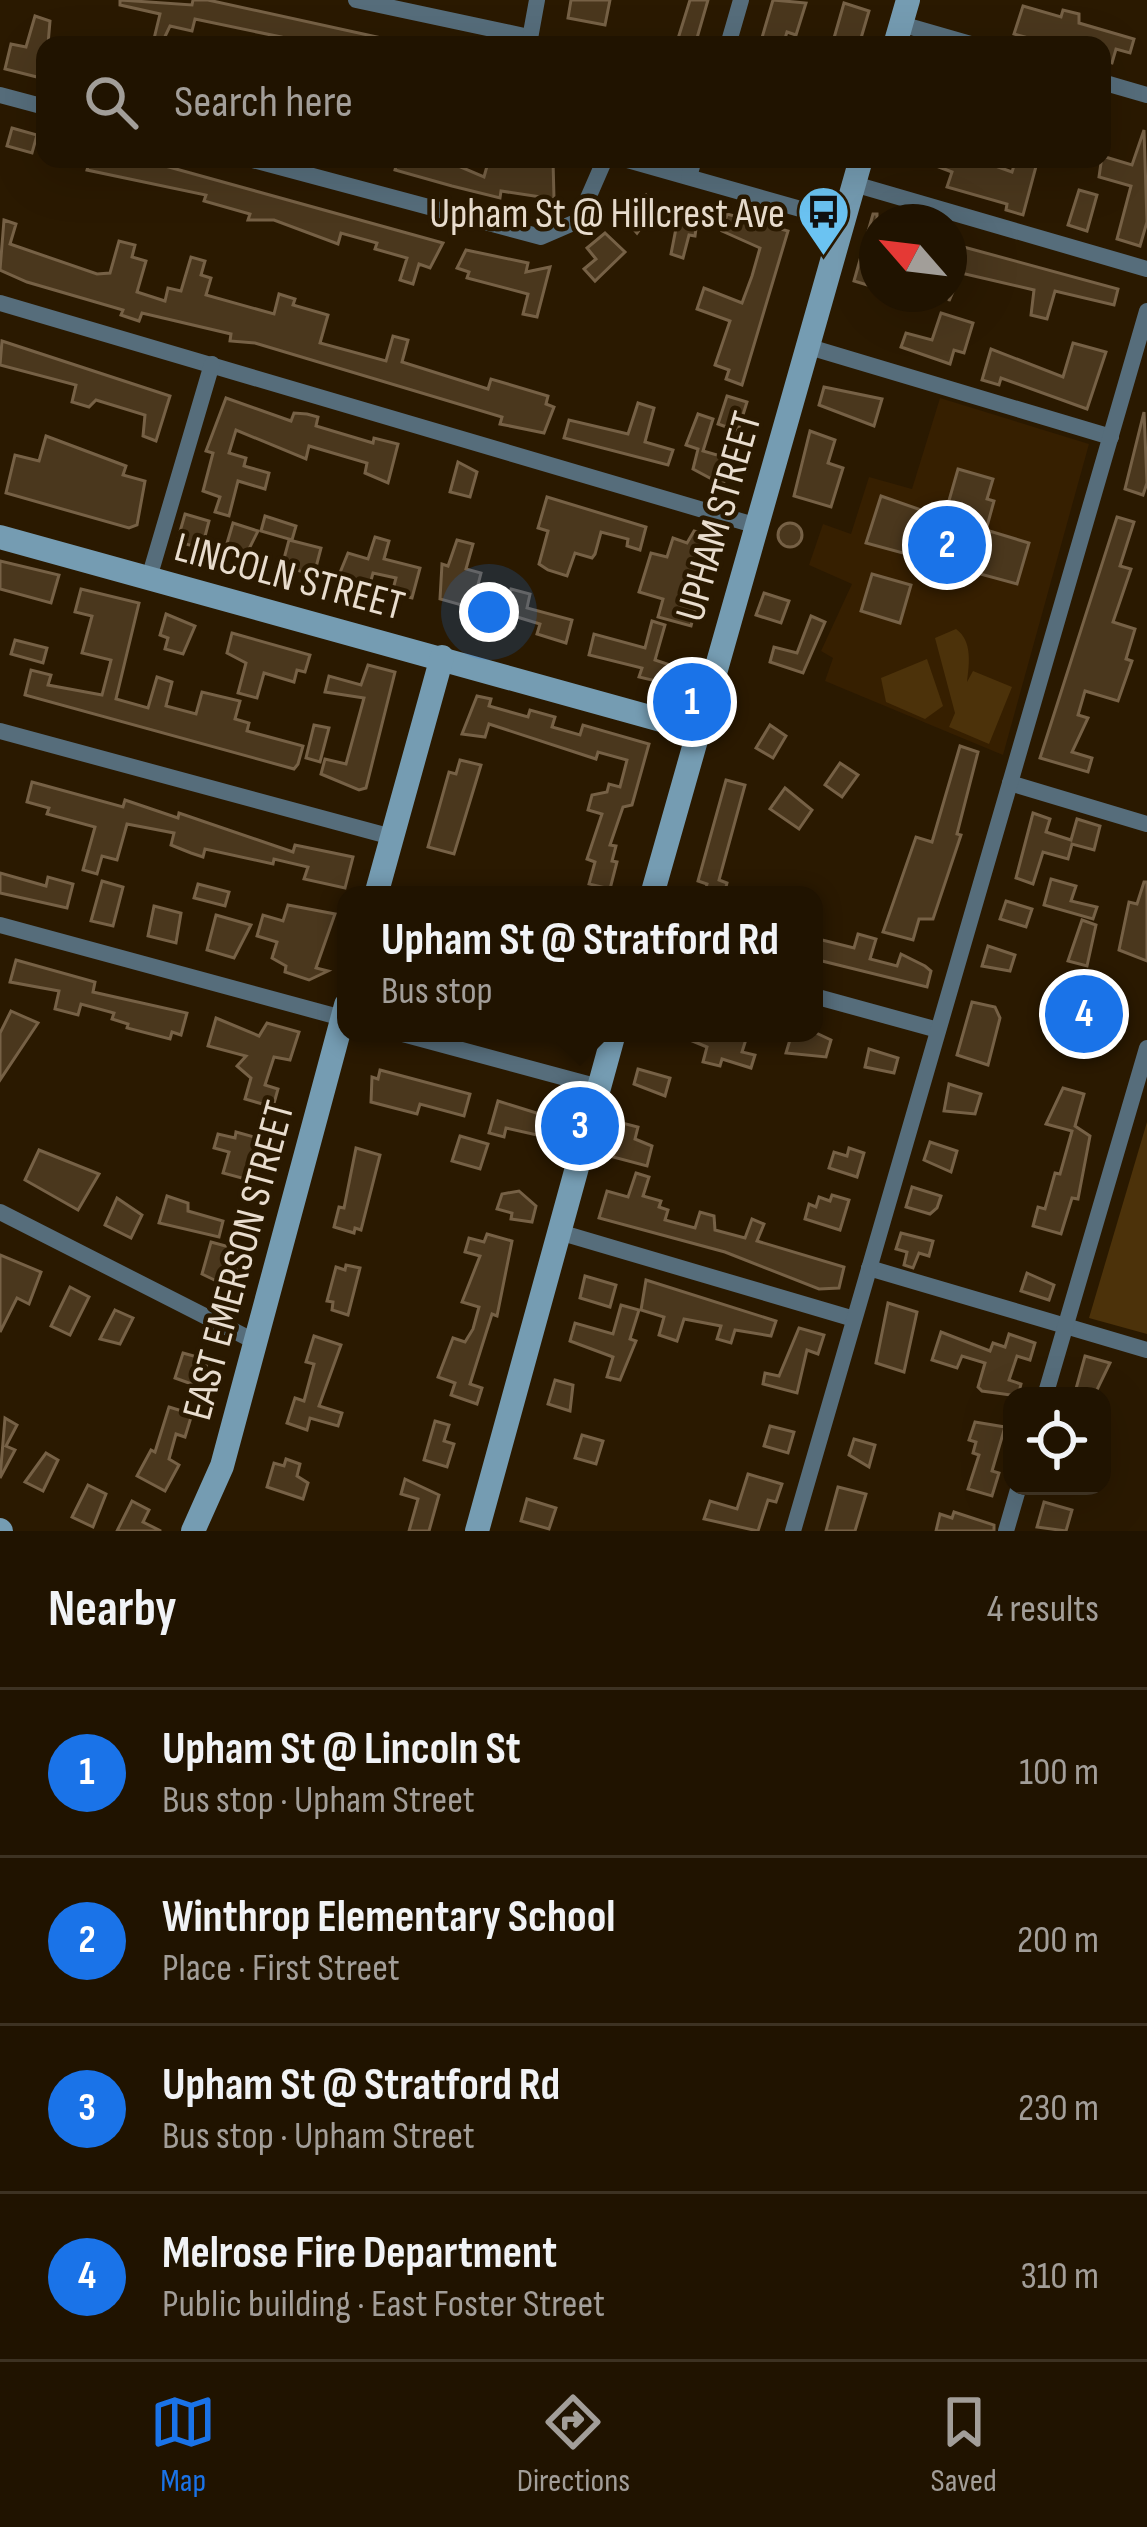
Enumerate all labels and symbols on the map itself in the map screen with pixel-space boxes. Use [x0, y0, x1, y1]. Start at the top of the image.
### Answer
bus stop icon: Upham St @ Hillcrest Ave [796, 184, 852, 258]
place label: Upham St @ Hillcrest Ave [429, 189, 785, 240]
north arrow [859, 204, 967, 312]
street label: UPHAM STREET [665, 406, 774, 627]
pin: 2 [908, 500, 986, 590]
street label: LINCOLN STREET [169, 522, 410, 633]
your location [459, 582, 519, 642]
pin: 1 [653, 657, 731, 747]
pin: 4 [1045, 969, 1123, 1059]
pin: 3 [541, 1081, 619, 1171]
street label: EAST EMERSON STREET [172, 1096, 306, 1426]

